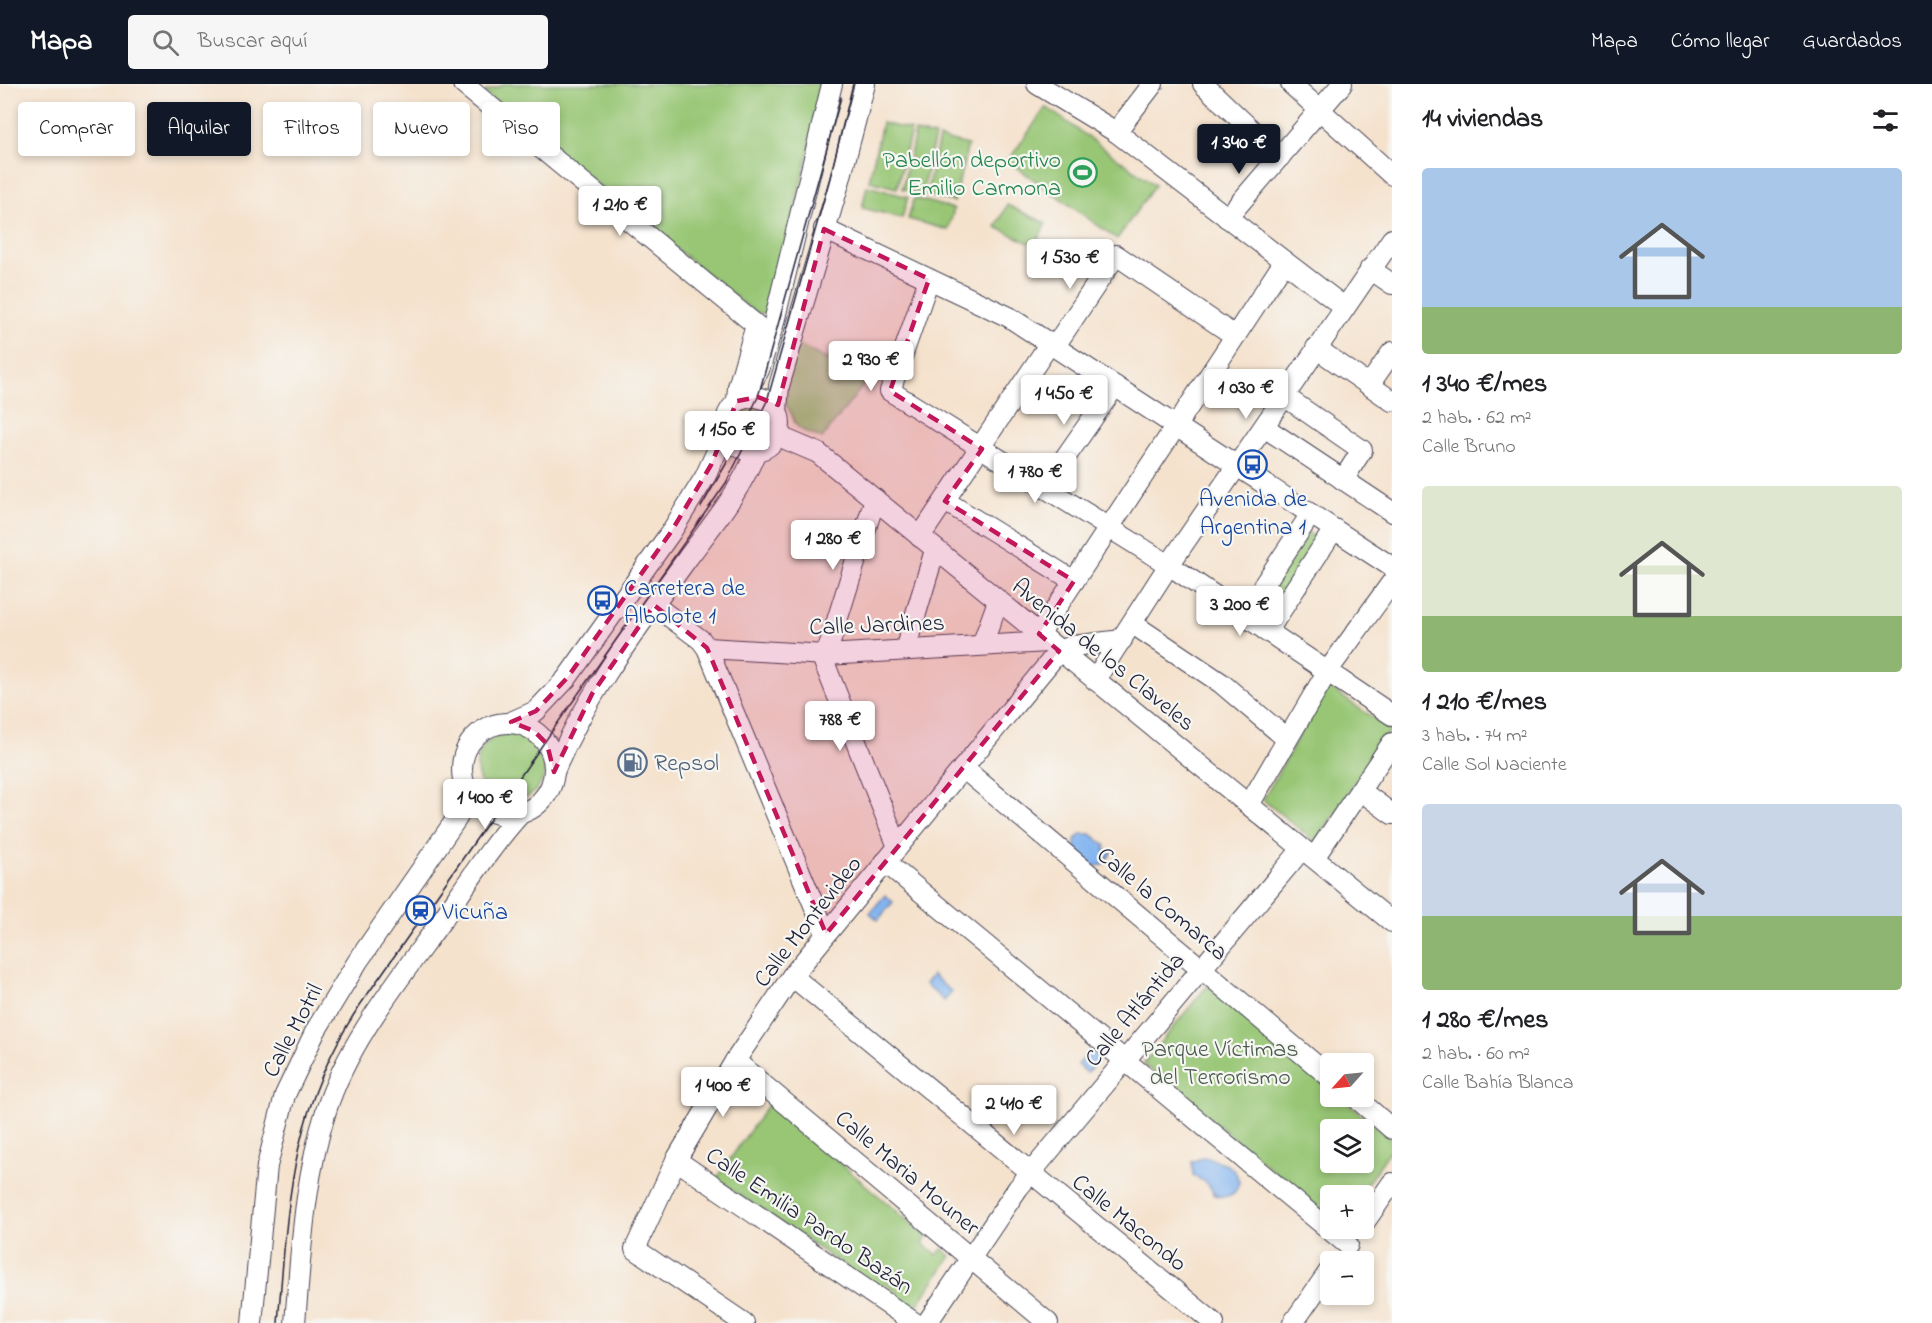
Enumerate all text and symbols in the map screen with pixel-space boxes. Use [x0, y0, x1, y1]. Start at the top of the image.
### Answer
search box [128, 15, 548, 69]
text: Mapa [30, 22, 92, 63]
icon: search [149, 26, 182, 59]
text: Buscar aquí [197, 26, 307, 58]
text: Mapa [1591, 27, 1638, 57]
text: Cómo llegar [1671, 27, 1769, 57]
text: Guardados [1802, 27, 1902, 57]
text: 14 viviendas [1422, 101, 1543, 139]
chip: Comprar [18, 102, 135, 156]
chip: Alquilar [147, 102, 251, 156]
chip: Filtros [263, 102, 361, 156]
chip: Nuevo [373, 102, 470, 156]
chip: Piso [482, 102, 560, 156]
icon: filters [1869, 104, 1902, 137]
pin: 1 340 € [1184, 124, 1294, 175]
text: 1 340 € [1211, 129, 1267, 158]
place label: Pabellón deportivo Emilio Carmona [882, 144, 1061, 207]
sports icon: Pabellón deportivo Emilio Carmona [1066, 157, 1098, 189]
pin: 1 210 € [565, 186, 675, 237]
text: 1 210 € [592, 191, 648, 220]
icon: home [1608, 207, 1716, 315]
pin: 1 530 € [1015, 239, 1125, 290]
text: 1 530 € [1041, 244, 1099, 273]
pin: 2 930 € [816, 341, 926, 392]
text: 2 930 € [843, 346, 899, 375]
text: 1 340 €/mes [1422, 366, 1547, 404]
pin: 1 030 € [1191, 369, 1301, 420]
text: 1 030 € [1218, 374, 1274, 403]
pin: 1 450 € [1009, 375, 1119, 426]
text: 1 450 € [1035, 380, 1093, 409]
text: 2 hab. · 62 m² [1422, 404, 1531, 433]
pin: 1 150 € [672, 411, 782, 462]
text: 1 150 € [699, 416, 755, 445]
text: Calle Bruno [1422, 433, 1516, 462]
bus stop icon: Avenida de Argentina 1 [1237, 449, 1269, 481]
pin: 1 780 € [980, 453, 1090, 504]
text: 1 780 € [1008, 458, 1062, 487]
place label: Avenida de Argentina 1 [1199, 483, 1307, 546]
pin: 1 280 € [778, 520, 888, 571]
text: 1 280 € [805, 525, 861, 554]
icon: home [1608, 525, 1716, 633]
street label: Avenida de los Claveles [1003, 571, 1202, 741]
place label: Carretera de Albolote 1 [624, 572, 745, 635]
bus stop icon: Carretera de Albolote 1 [587, 585, 619, 617]
pin: 3 200 € [1185, 586, 1295, 637]
text: 3 200 € [1210, 591, 1270, 620]
street label: Calle Jardines [809, 607, 945, 646]
text: 1 210 €/mes [1422, 684, 1547, 722]
pin: 788 € [798, 701, 882, 752]
text: 788 € [819, 706, 861, 735]
text: 3 hab. · 74 m² [1422, 722, 1527, 751]
fuel station icon: Repsol [617, 746, 649, 778]
place label: Repsol [654, 747, 719, 782]
text: Calle Sol Naciente [1422, 751, 1567, 780]
pin: 1 400 € [430, 779, 540, 830]
text: 1 400 € [457, 784, 513, 813]
street label: Calle la Comarca [1088, 839, 1235, 970]
icon: home [1608, 843, 1716, 951]
street label: Calle Montevideo [746, 849, 872, 996]
station icon: Vicuña [405, 895, 437, 927]
place label: Vicuña [441, 896, 508, 931]
street label: Calle Atlántida [1077, 945, 1195, 1076]
street label: Calle Motril [255, 978, 334, 1084]
text: 1 280 €/mes [1422, 1002, 1548, 1040]
park label: Parque Víctimas del Terrorismo [1142, 1033, 1298, 1096]
text: 2 hab. · 60 m² [1422, 1040, 1530, 1069]
north arrow [1320, 1053, 1374, 1107]
map controls [1320, 1053, 1374, 1305]
pin: 1 400 € [668, 1067, 778, 1118]
text: Calle Bahía Blanca [1422, 1069, 1574, 1098]
text: 1 400 € [695, 1072, 751, 1101]
pin: 2 410 € [959, 1085, 1069, 1136]
text: 2 410 € [985, 1090, 1043, 1119]
street label: Calle Maria Mouner [826, 1103, 987, 1246]
button: layers [1320, 1119, 1374, 1173]
street label: Calle Emilia Pardo Bazán [698, 1139, 919, 1305]
street label: Calle Macondo [1063, 1166, 1194, 1281]
button: + [1320, 1185, 1374, 1239]
button: − [1320, 1251, 1374, 1305]

